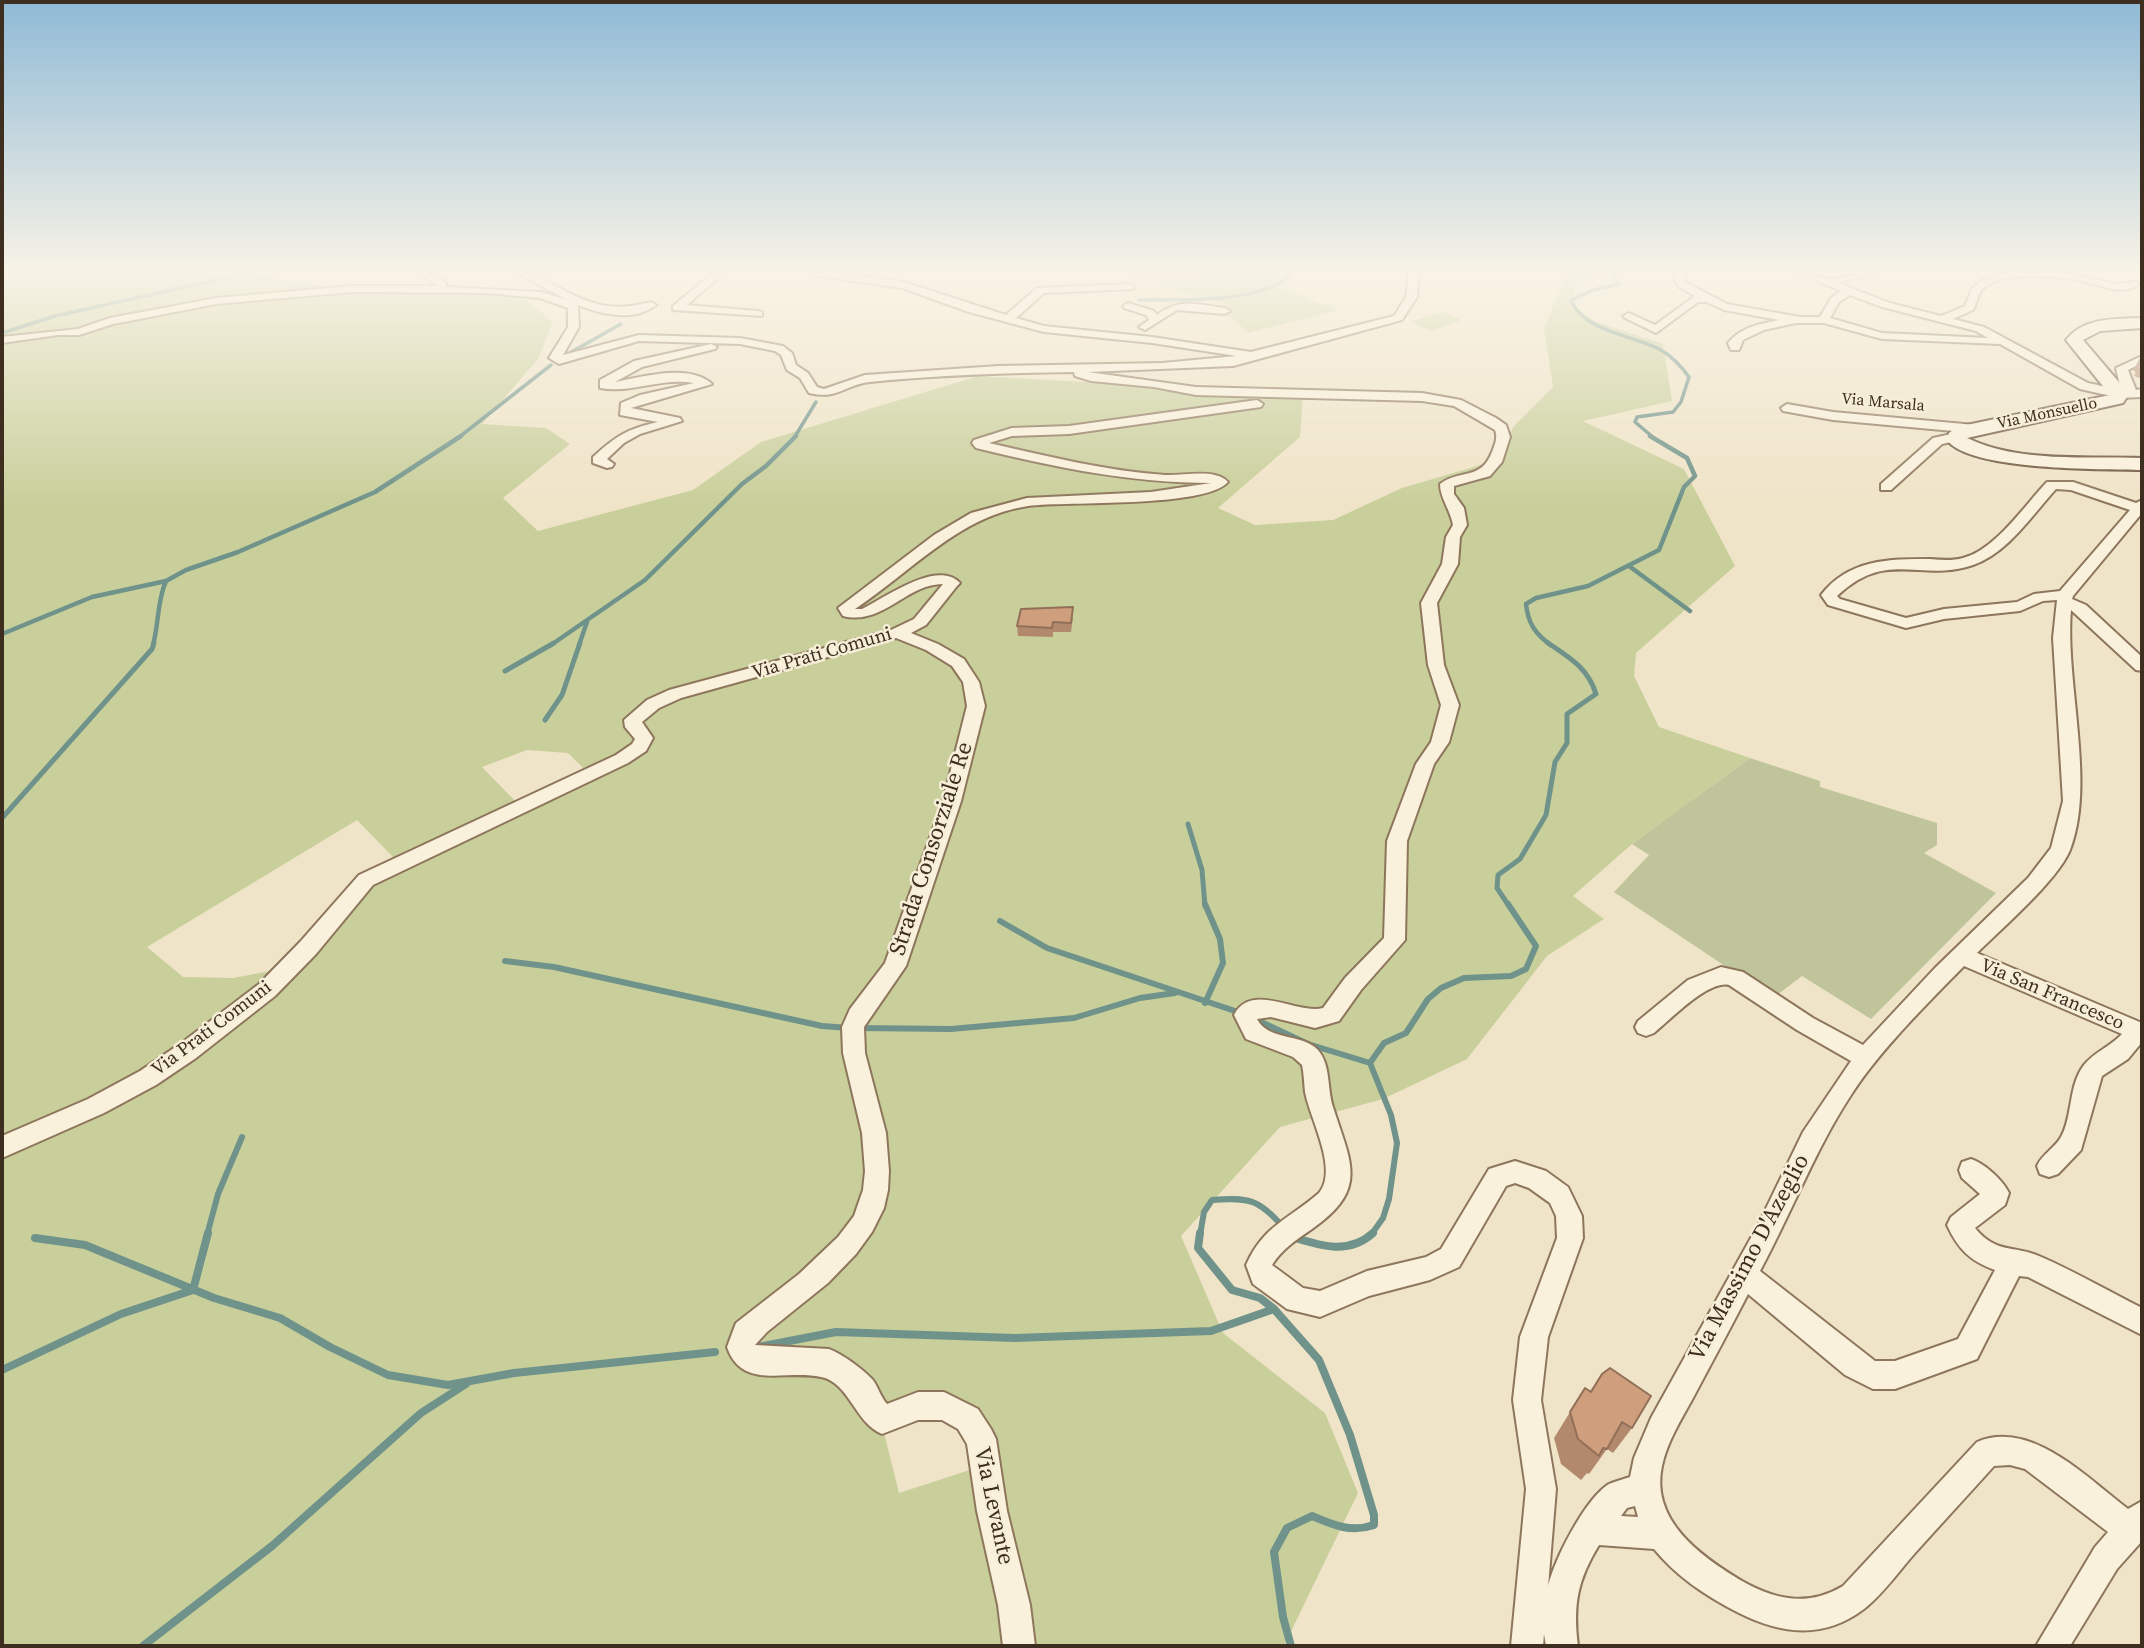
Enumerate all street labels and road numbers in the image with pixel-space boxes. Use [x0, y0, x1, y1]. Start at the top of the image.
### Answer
street label: Via Marsala [1841, 390, 1925, 416]
street label: Via Monsuello [1995, 394, 2099, 434]
street label: Via Prati Comuni [749, 623, 895, 685]
street label: Strada Consorziale Re [884, 739, 980, 959]
street label: Via San Francesco [1977, 954, 2127, 1036]
street label: Via Prati Comuni [147, 976, 277, 1082]
street label: Via Massimo D'Azeglio [1684, 1150, 1816, 1366]
street label: Via Levante [967, 1445, 1019, 1567]

